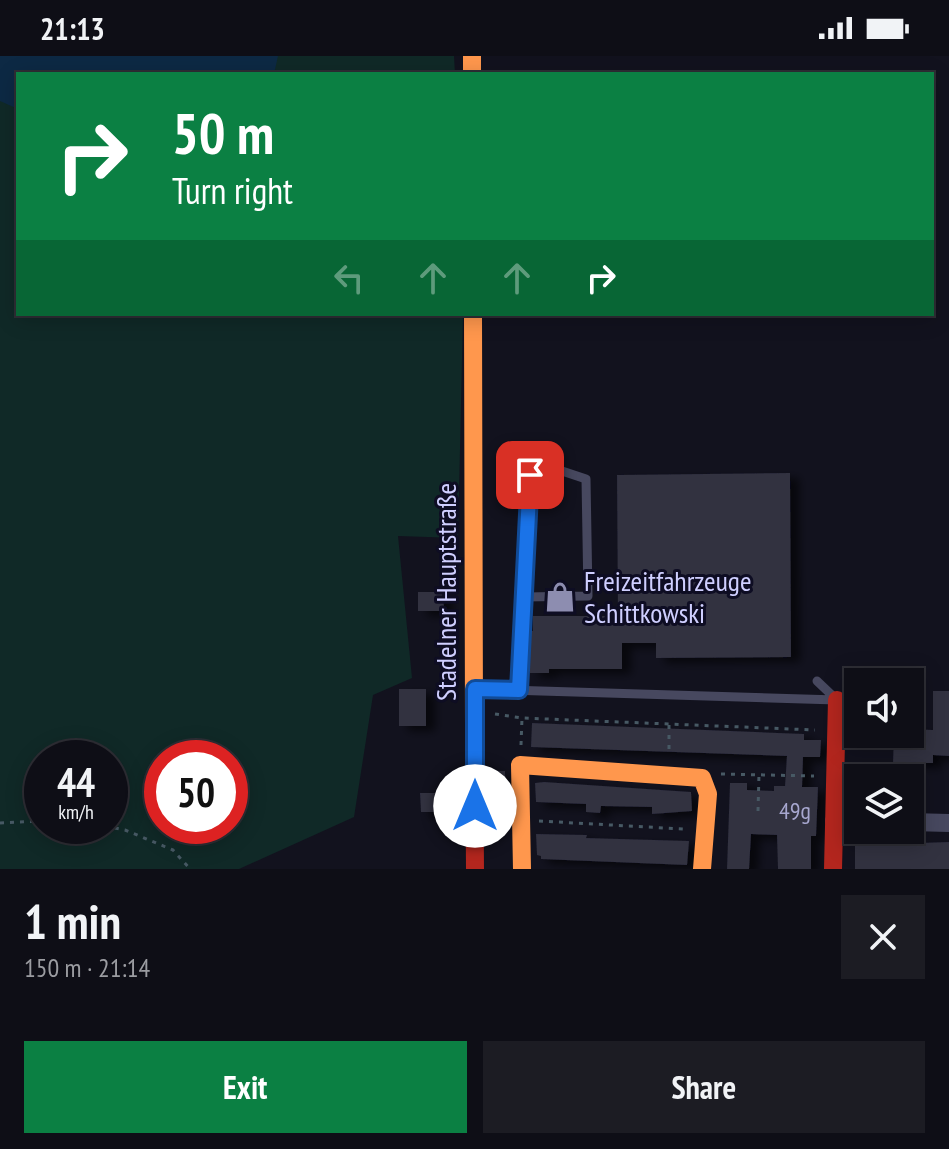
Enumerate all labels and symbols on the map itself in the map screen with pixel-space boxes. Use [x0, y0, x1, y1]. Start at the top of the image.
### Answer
pin [496, 441, 564, 509]
street label: Stadelner Hauptstraße [427, 483, 464, 701]
place label: Freizeitfahrzeuge Schittkowski [584, 562, 751, 631]
shop icon: Freizeitfahrzeuge Schittkowski [543, 580, 577, 614]
speed limit sign: 50 [144, 740, 248, 844]
position arrow [433, 764, 517, 848]
house number: 49g [779, 795, 811, 826]

